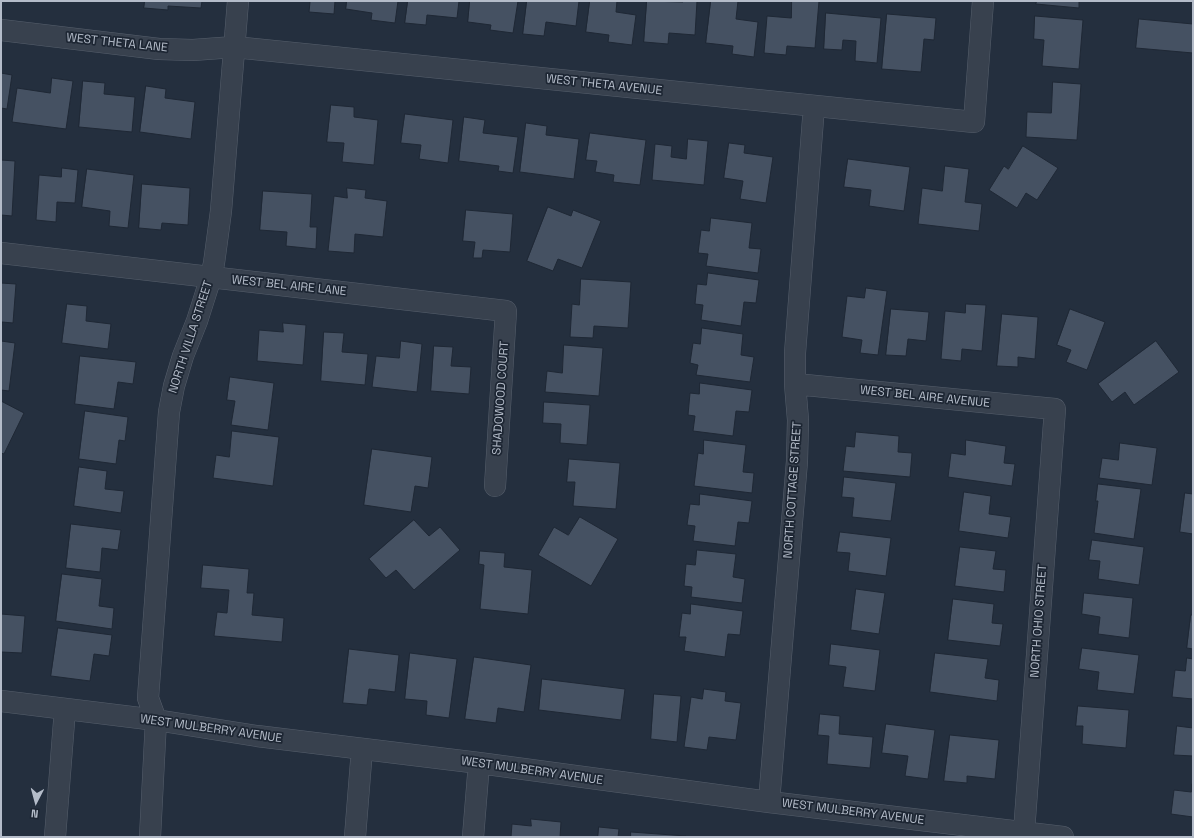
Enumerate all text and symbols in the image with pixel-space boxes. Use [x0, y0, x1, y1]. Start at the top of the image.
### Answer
street label: WEST THETA LANE [66, 31, 168, 55]
street label: WEST THETA AVENUE [545, 72, 663, 98]
street label: WEST BEL AIRE LANE [231, 273, 347, 299]
street label: NORTH VILLA STREET [166, 279, 216, 395]
street label: SHADOWOOD COURT [490, 341, 512, 455]
street label: WEST BEL AIRE AVENUE [859, 383, 991, 411]
street label: NORTH COTTAGE STREET [781, 421, 805, 559]
street label: NORTH OHIO STREET [1028, 564, 1050, 678]
street label: WEST MULBERRY AVENUE [139, 712, 283, 746]
street label: WEST MULBERRY AVENUE [460, 754, 604, 788]
north arrow [16, 782, 56, 822]
street label: WEST MULBERRY AVENUE [781, 796, 925, 828]
text: N [30, 807, 39, 821]

